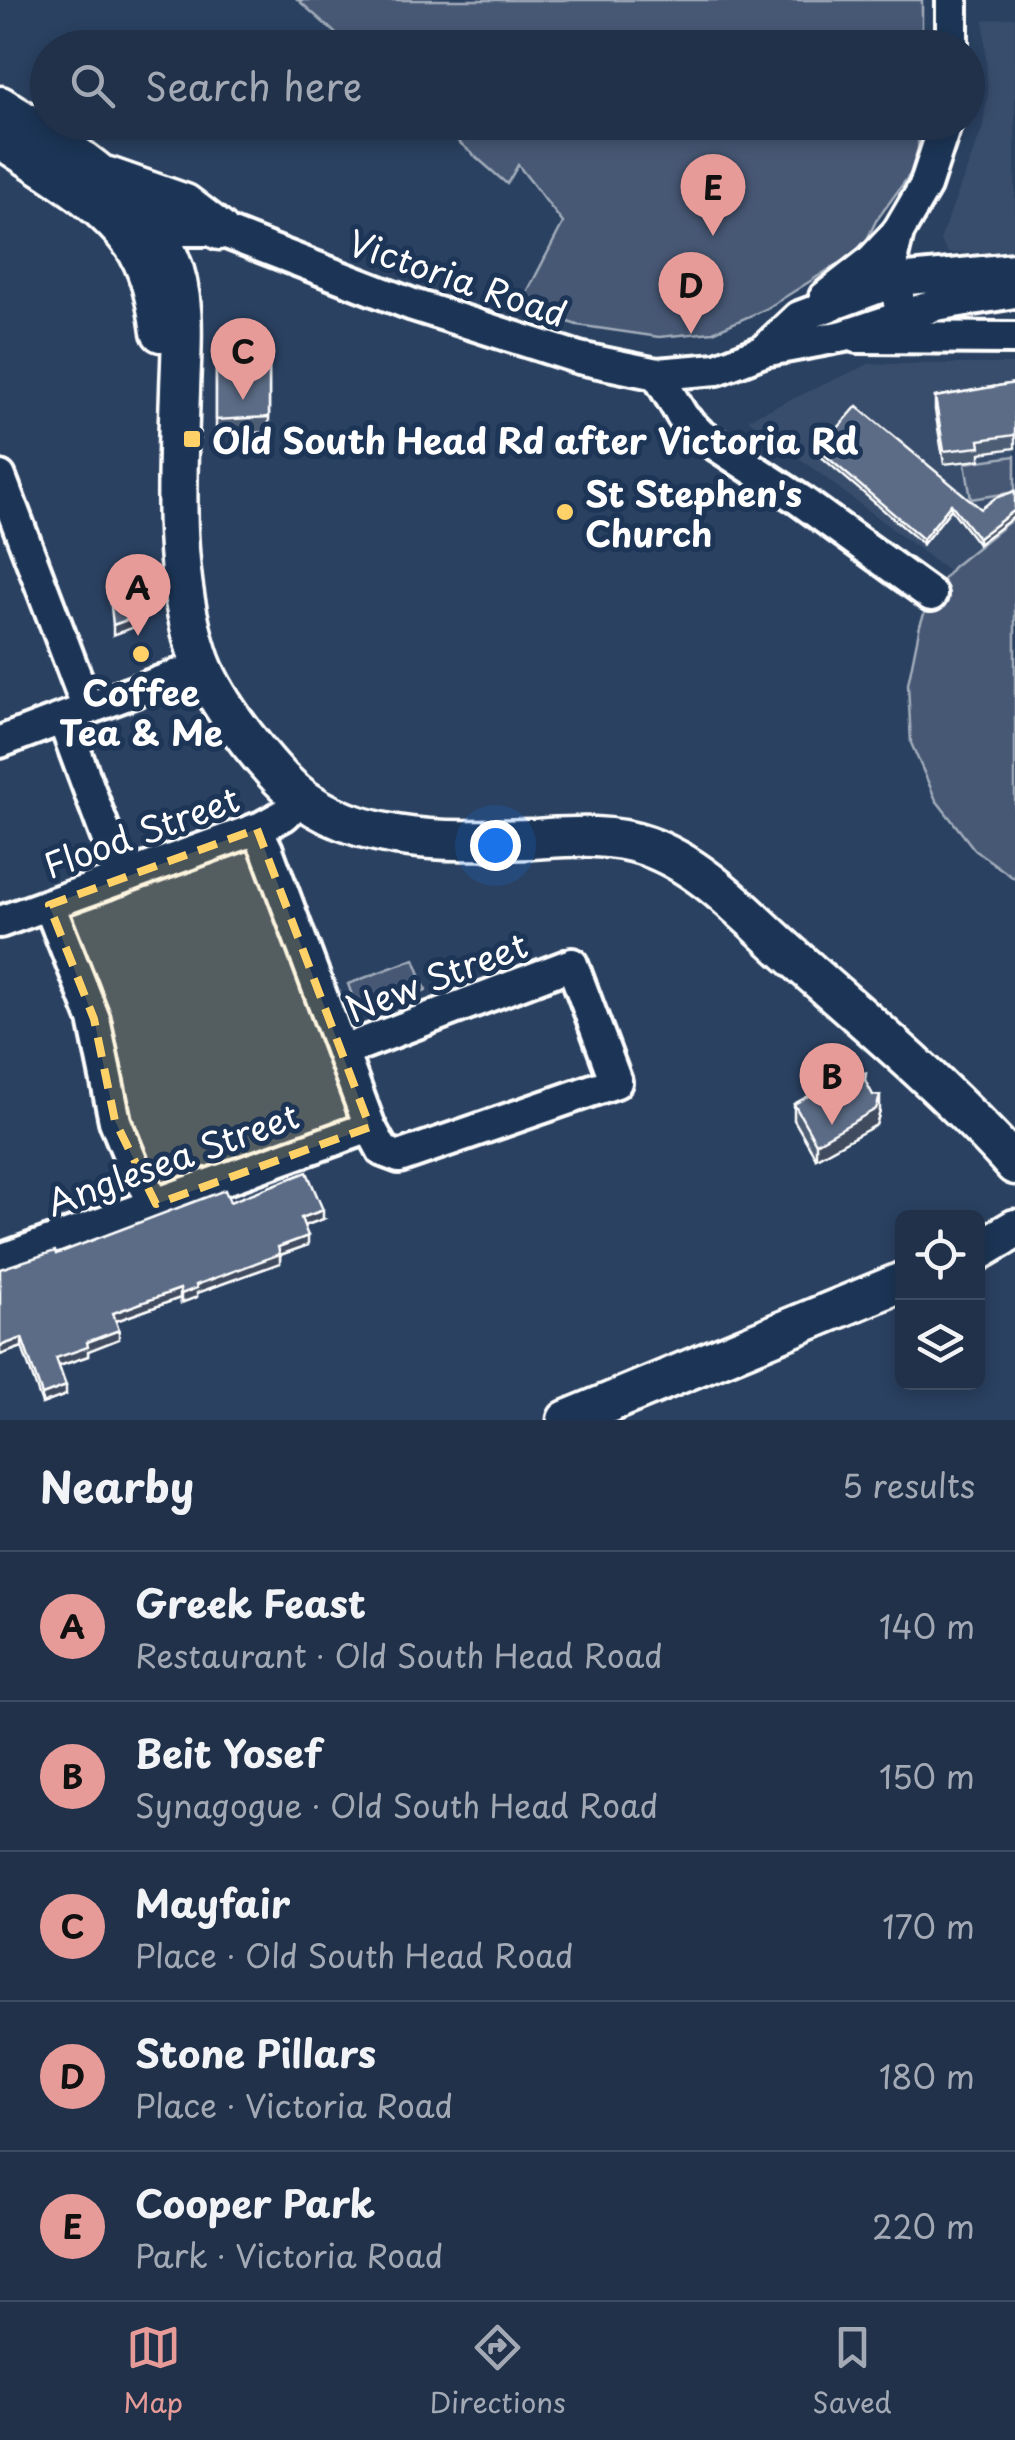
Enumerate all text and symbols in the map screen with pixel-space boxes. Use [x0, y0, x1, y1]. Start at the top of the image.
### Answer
search box [30, 30, 985, 140]
text: Search here [145, 57, 362, 114]
icon: search [65, 58, 120, 113]
pin: E [680, 154, 746, 236]
street label: Victoria Road [342, 215, 574, 339]
pin: D [658, 252, 724, 334]
pin: C [210, 318, 276, 400]
place label: Old South Head Rd after Victoria Rd [212, 413, 858, 466]
marker: Old South Head Rd after Victoria Rd [181, 428, 203, 450]
place label: St Stephen's Church [585, 466, 802, 559]
marker: St Stephen's Church [554, 501, 576, 523]
pin: A [106, 554, 170, 636]
marker: Coffee Tea & Me [130, 643, 152, 665]
place label: Coffee Tea & Me [59, 665, 223, 758]
street label: Flood Street [36, 771, 246, 891]
your location [470, 820, 521, 871]
street label: New Street [337, 917, 535, 1035]
pin: B [800, 1042, 864, 1125]
street label: Anglesea Street [39, 1088, 305, 1228]
map controls [895, 1210, 985, 1390]
button: locate [895, 1210, 985, 1300]
button: layers [895, 1300, 985, 1390]
text: Nearby [40, 1454, 194, 1517]
text: 5 results [842, 1461, 975, 1509]
text: Greek Feast [135, 1574, 366, 1631]
text: A [60, 1602, 85, 1650]
text: 140 m [879, 1602, 975, 1650]
text: Restaurant · Old South Head Road [135, 1631, 663, 1679]
text: Beit Yosef [135, 1724, 322, 1781]
text: B [62, 1752, 83, 1800]
text: 150 m [879, 1752, 975, 1800]
text: Synagogue · Old South Head Road [135, 1781, 659, 1829]
text: Mayfair [135, 1874, 290, 1931]
text: C [60, 1902, 85, 1950]
text: 170 m [882, 1902, 975, 1950]
text: Place · Old South Head Road [135, 1931, 574, 1979]
text: Stone Pillars [135, 2024, 376, 2081]
text: D [60, 2052, 85, 2100]
text: 180 m [879, 2052, 975, 2100]
text: Place · Victoria Road [135, 2081, 453, 2129]
text: Cooper Park [135, 2174, 375, 2231]
text: E [63, 2202, 82, 2250]
text: 220 m [872, 2202, 975, 2250]
text: Park · Victoria Road [135, 2231, 443, 2279]
tab: Map [123, 2320, 183, 2423]
tab: Directions [430, 2320, 566, 2423]
tab: Saved [812, 2320, 892, 2423]

